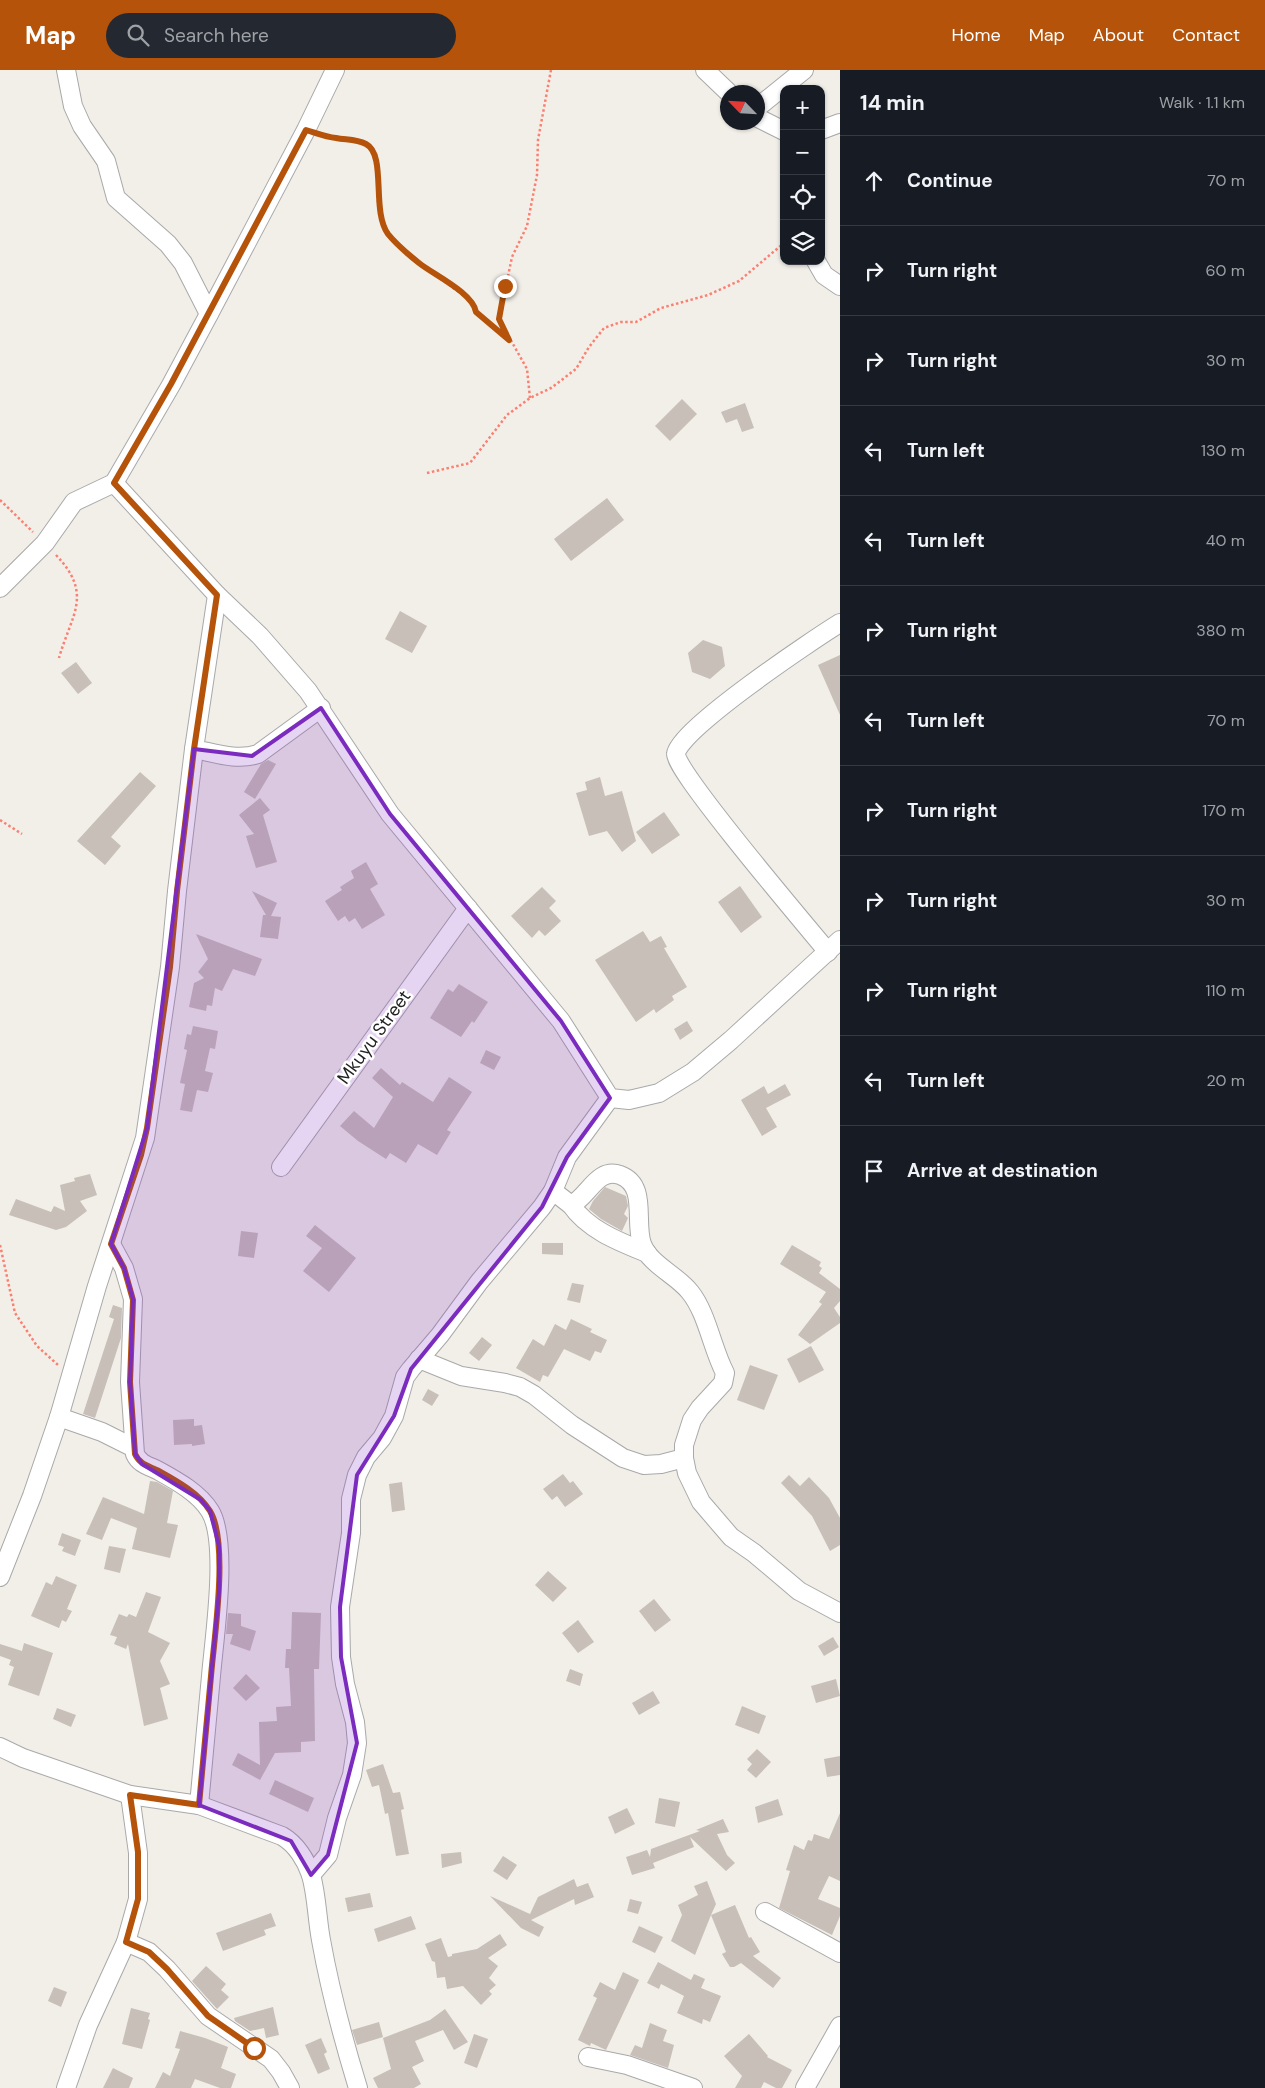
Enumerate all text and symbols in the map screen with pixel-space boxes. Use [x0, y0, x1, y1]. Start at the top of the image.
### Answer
search box [106, 13, 456, 58]
text: Map [25, 20, 76, 51]
icon: search [124, 21, 152, 49]
text: Search here [164, 23, 269, 48]
text: Home [951, 23, 1001, 47]
text: Map [1029, 23, 1065, 47]
text: About [1093, 23, 1144, 47]
text: Contact [1172, 23, 1240, 47]
north arrow [720, 85, 765, 130]
map controls [780, 85, 825, 265]
button: + [780, 85, 825, 130]
text: 14 min [860, 89, 925, 117]
text: Walk · 1.1 km [1159, 92, 1245, 113]
button: − [780, 130, 825, 175]
icon: ahead [860, 167, 888, 195]
text: Continue [907, 168, 993, 193]
text: 70 m [1207, 170, 1245, 191]
button: locate [780, 175, 825, 220]
button: layers [780, 220, 825, 265]
icon: right [860, 257, 888, 285]
text: Turn right [907, 258, 997, 283]
text: 60 m [1205, 260, 1245, 281]
route end [494, 275, 517, 298]
icon: right [860, 347, 888, 375]
text: Turn right [907, 348, 997, 373]
text: 30 m [1206, 350, 1245, 371]
icon: left [860, 437, 888, 465]
text: Turn left [907, 438, 985, 463]
text: 130 m [1201, 440, 1245, 461]
icon: left [860, 527, 888, 555]
text: Turn left [907, 528, 985, 553]
text: 40 m [1206, 530, 1245, 551]
icon: right [860, 617, 888, 645]
text: Turn right [907, 618, 997, 643]
text: 380 m [1196, 620, 1245, 641]
icon: left [860, 707, 888, 735]
text: Turn left [907, 708, 985, 733]
text: 70 m [1207, 710, 1245, 731]
icon: right [860, 797, 888, 825]
text: Turn right [907, 798, 997, 823]
text: 170 m [1202, 800, 1245, 821]
icon: right [860, 887, 888, 915]
text: Turn right [907, 888, 997, 913]
text: 30 m [1206, 890, 1245, 911]
icon: right [860, 977, 888, 1005]
text: Turn right [907, 978, 997, 1003]
text: 110 m [1206, 980, 1245, 1001]
street label: Mkuyu Street [332, 985, 416, 1089]
icon: left [860, 1067, 888, 1095]
text: Turn left [907, 1068, 985, 1093]
text: 20 m [1206, 1070, 1245, 1091]
icon: arrive [860, 1157, 888, 1185]
text: Arrive at destination [907, 1158, 1098, 1183]
route start [243, 2037, 266, 2060]

